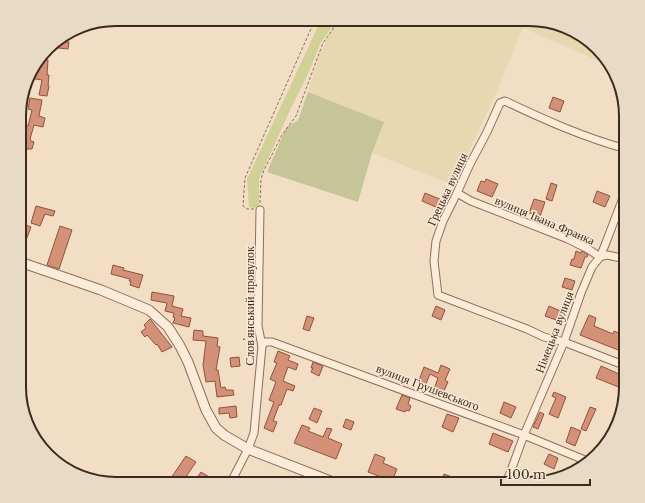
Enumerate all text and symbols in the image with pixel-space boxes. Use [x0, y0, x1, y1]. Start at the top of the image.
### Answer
street label: Грецька вулиця [424, 150, 471, 228]
street label: вулиця Івана Франка [493, 192, 598, 248]
street label: Словʼянський провулок [242, 246, 257, 366]
street label: Німецька вулиця [532, 289, 577, 375]
street label: вулиця Грушевського [374, 360, 482, 414]
scale bar [501, 461, 590, 487]
text: 100 m [507, 467, 546, 482]

